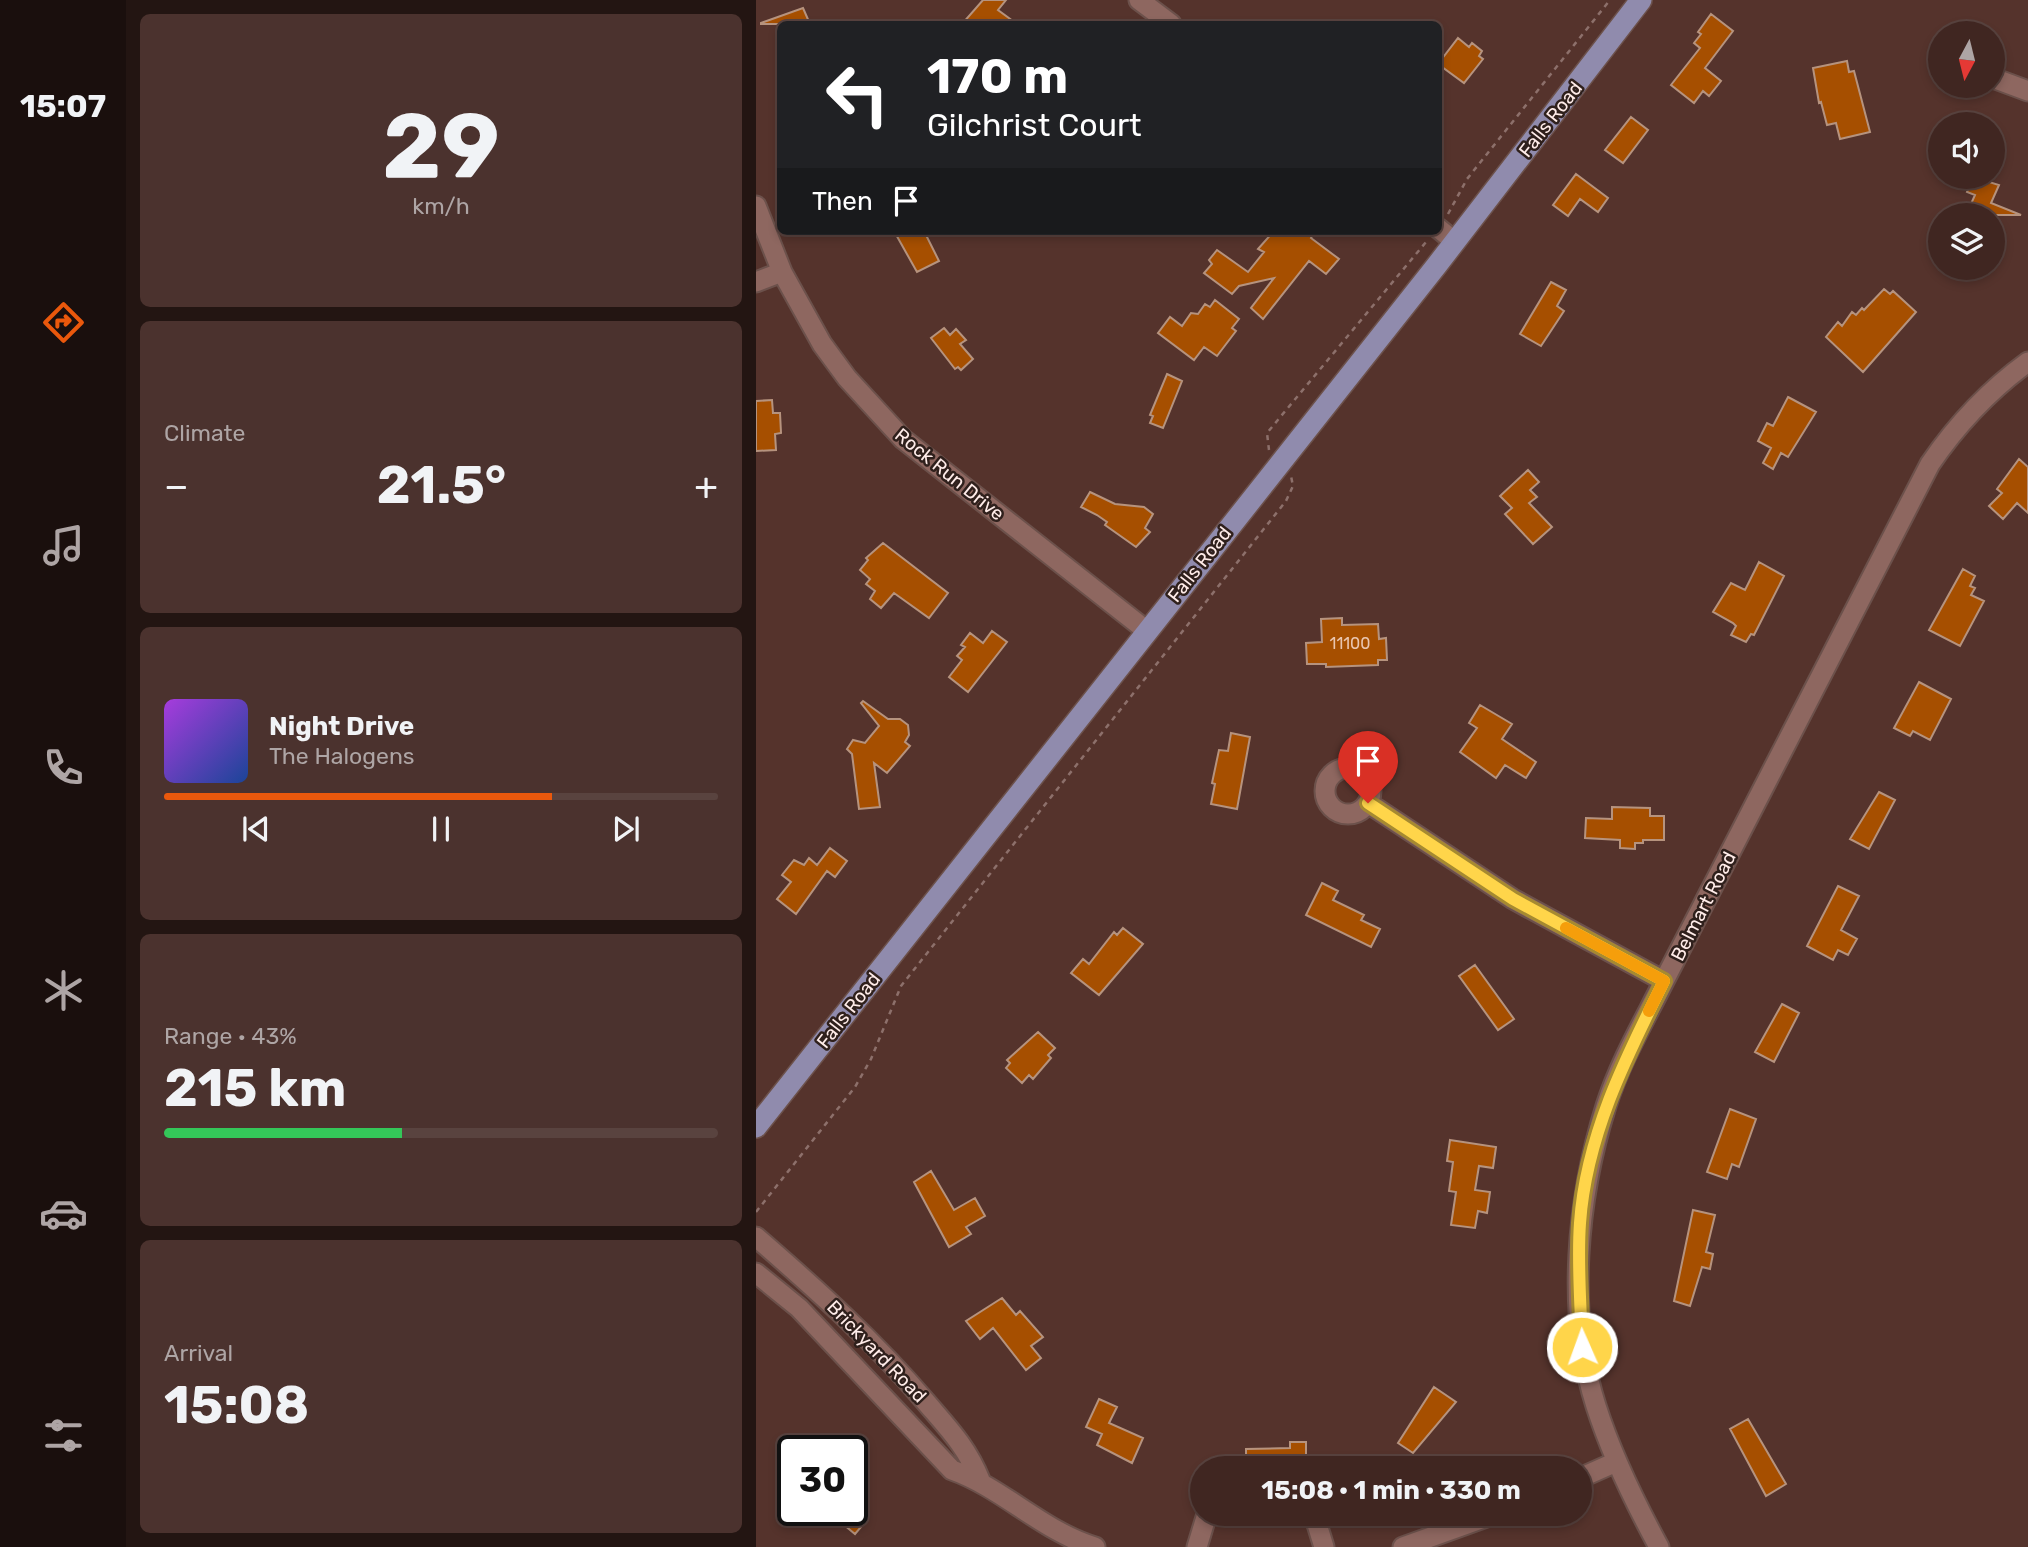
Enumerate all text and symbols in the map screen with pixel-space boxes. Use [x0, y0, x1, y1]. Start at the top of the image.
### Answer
north arrow [1928, 21, 2006, 98]
map controls [1928, 21, 2005, 280]
text: 170 m [927, 47, 1068, 105]
icon: left [812, 49, 903, 140]
street label: Falls Road [1514, 77, 1587, 162]
text: 15:07 [20, 87, 106, 125]
text: 29 [382, 92, 500, 200]
text: Gilchrist Court [927, 106, 1142, 144]
button: sound [1928, 112, 2005, 189]
icon: arrive [887, 182, 925, 220]
text: Then [812, 186, 873, 217]
text: km/h [412, 192, 470, 220]
button: layers [1928, 203, 2005, 280]
icon: directions [39, 298, 88, 347]
text: Climate [164, 419, 245, 447]
street label: Rock Run Drive [890, 423, 1009, 525]
text: 21.5° [377, 454, 506, 516]
text: − [164, 463, 189, 509]
text: + [694, 463, 718, 509]
icon: music [39, 521, 88, 570]
street label: Falls Road [1163, 522, 1236, 607]
house number: 11100 [1330, 634, 1370, 653]
text: Night Drive [269, 711, 414, 742]
pin [1338, 731, 1398, 803]
text: The Halogens [269, 742, 415, 770]
icon: arrive [1349, 742, 1387, 780]
icon: phone [39, 743, 88, 792]
icon: previous [237, 810, 275, 848]
icon: pause [422, 810, 460, 848]
icon: next [607, 810, 645, 848]
street label: Belmart Road [1666, 848, 1741, 965]
icon: climate [39, 966, 88, 1015]
street label: Falls Road [812, 968, 885, 1053]
text: Range · 43% [164, 1022, 297, 1050]
text: 215 km [164, 1057, 346, 1119]
icon: car [39, 1189, 88, 1238]
street label: Brickyard Road [822, 1295, 931, 1407]
position arrow [1545, 1310, 1619, 1384]
text: Arrival [164, 1339, 233, 1367]
text: 15:08 [164, 1374, 309, 1436]
icon: filters [39, 1411, 88, 1460]
speed limit sign: 30 [777, 1435, 868, 1526]
text: 15:08 · 1 min · 330 m [1261, 1475, 1521, 1506]

